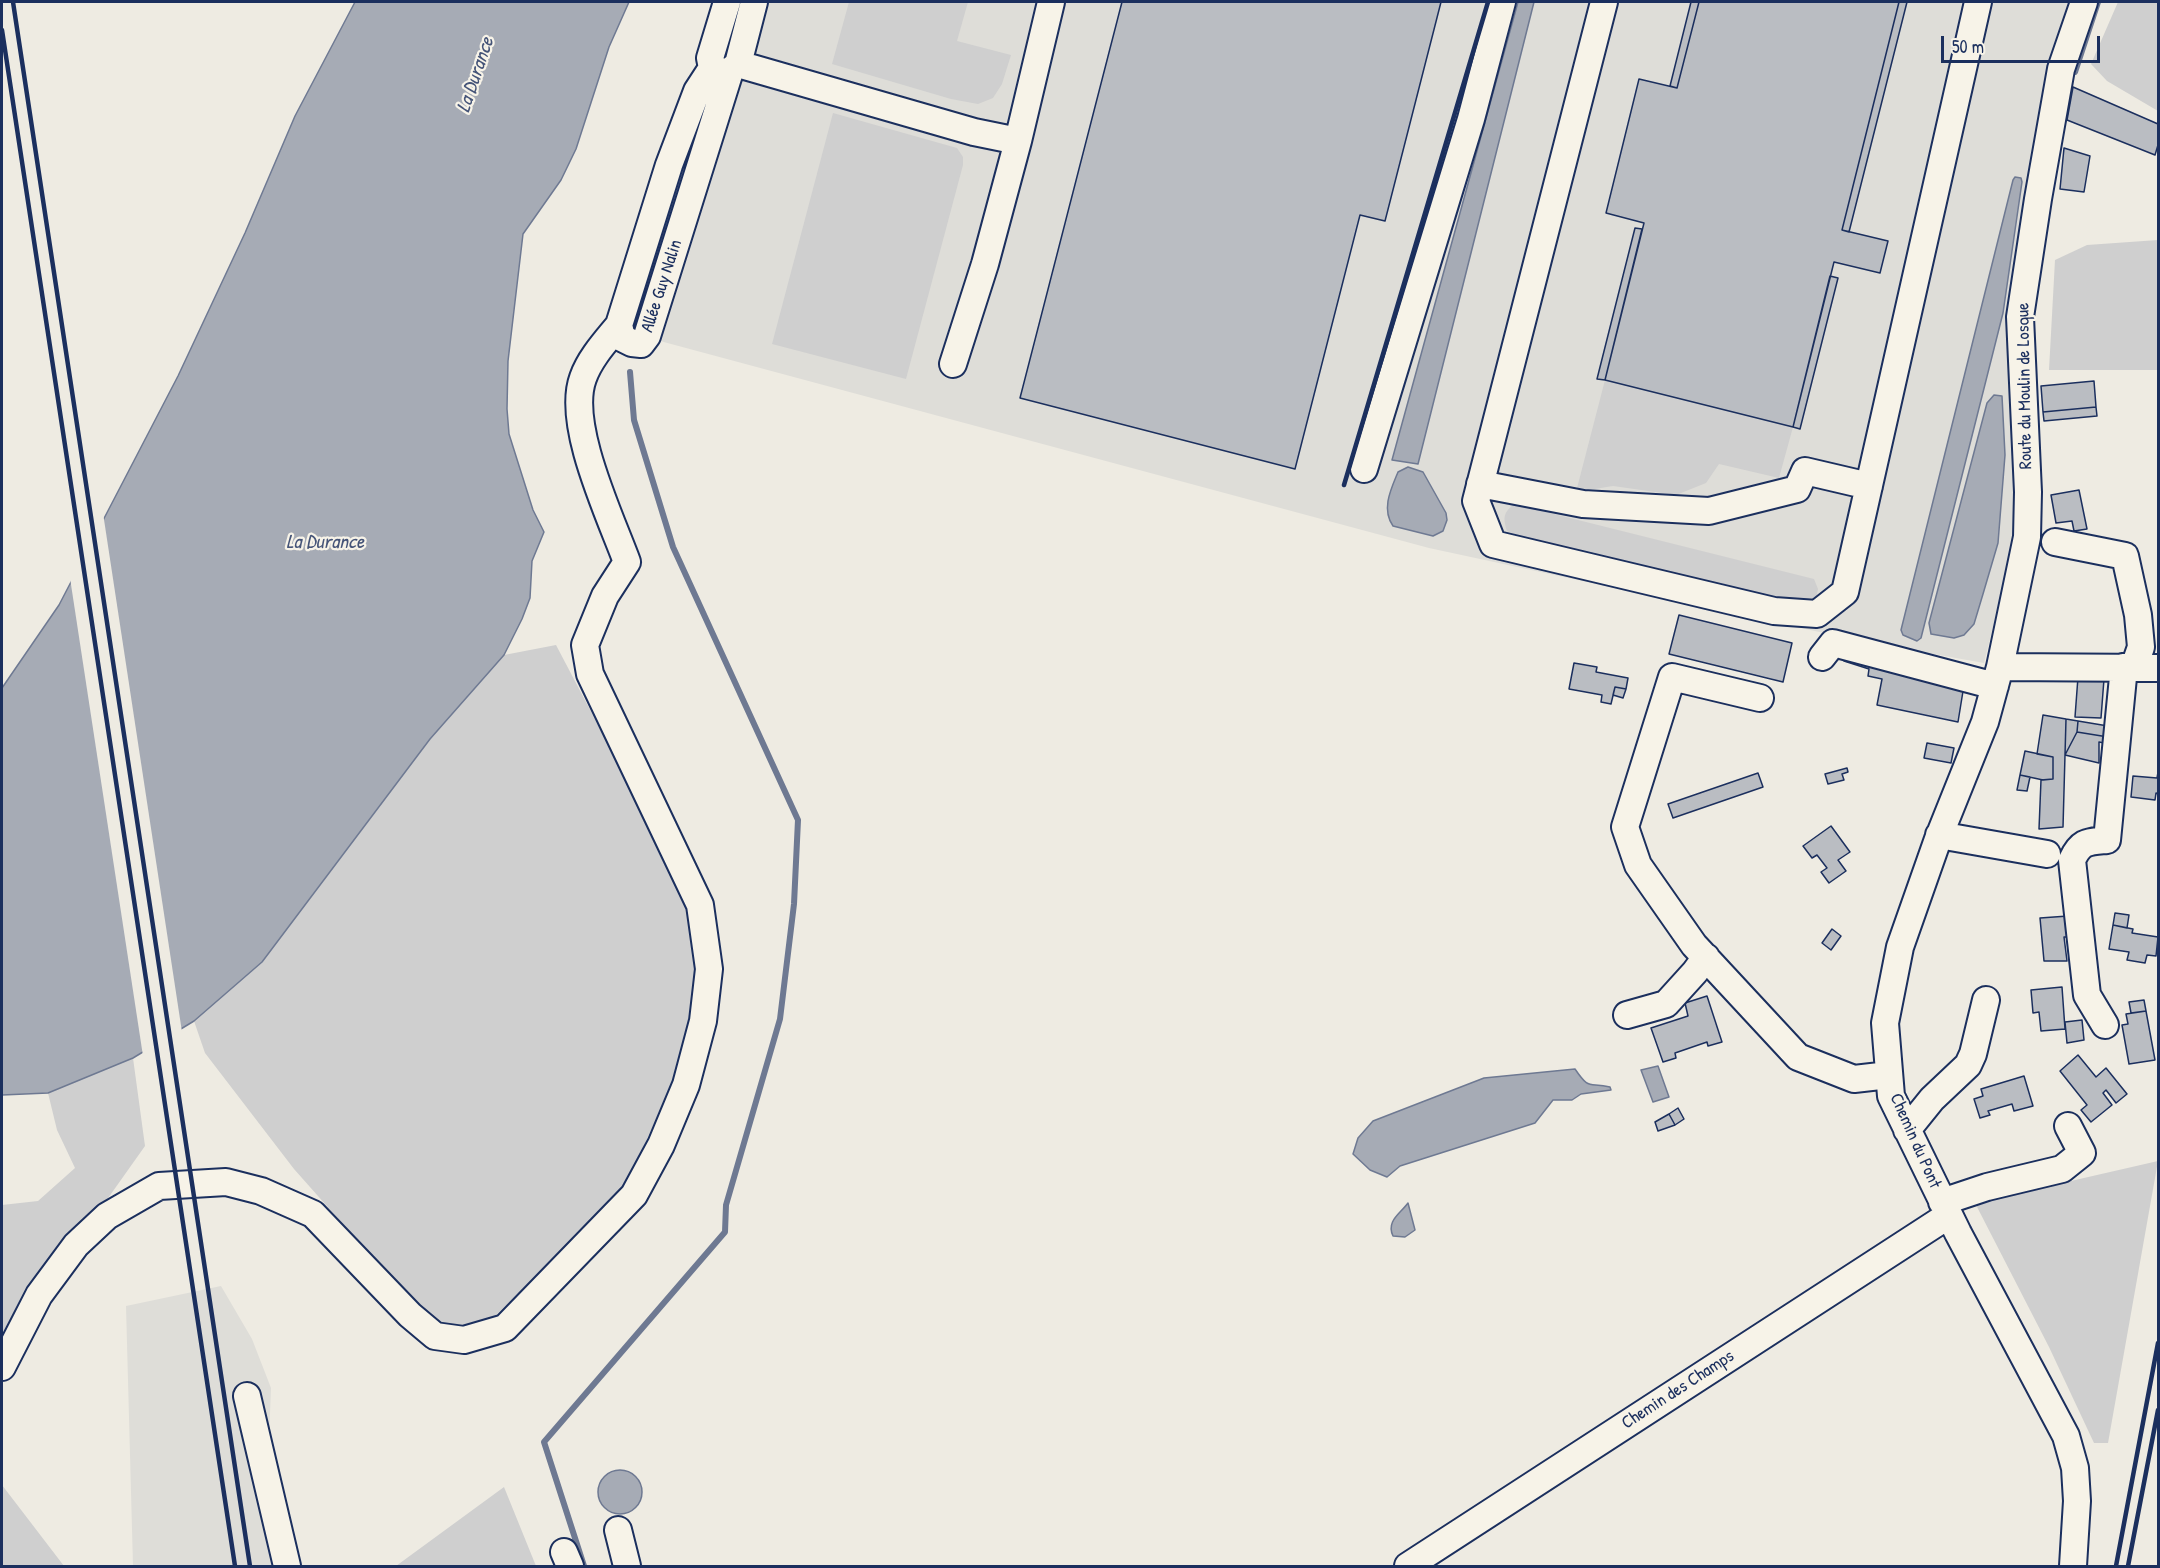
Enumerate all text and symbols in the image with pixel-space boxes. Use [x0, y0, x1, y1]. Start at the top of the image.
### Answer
scale bar [1944, 24, 2103, 62]
water label: La Durance [452, 34, 500, 116]
text: 50 m [1952, 34, 1984, 59]
street label: Allée Guy Nalin [637, 237, 687, 335]
street label: Route du Moulin de Losque [2013, 303, 2037, 469]
water label: La Durance [286, 531, 364, 555]
street label: Chemin du Pont [1884, 1090, 1946, 1192]
street label: Chemin des Champs [1618, 1346, 1738, 1434]

